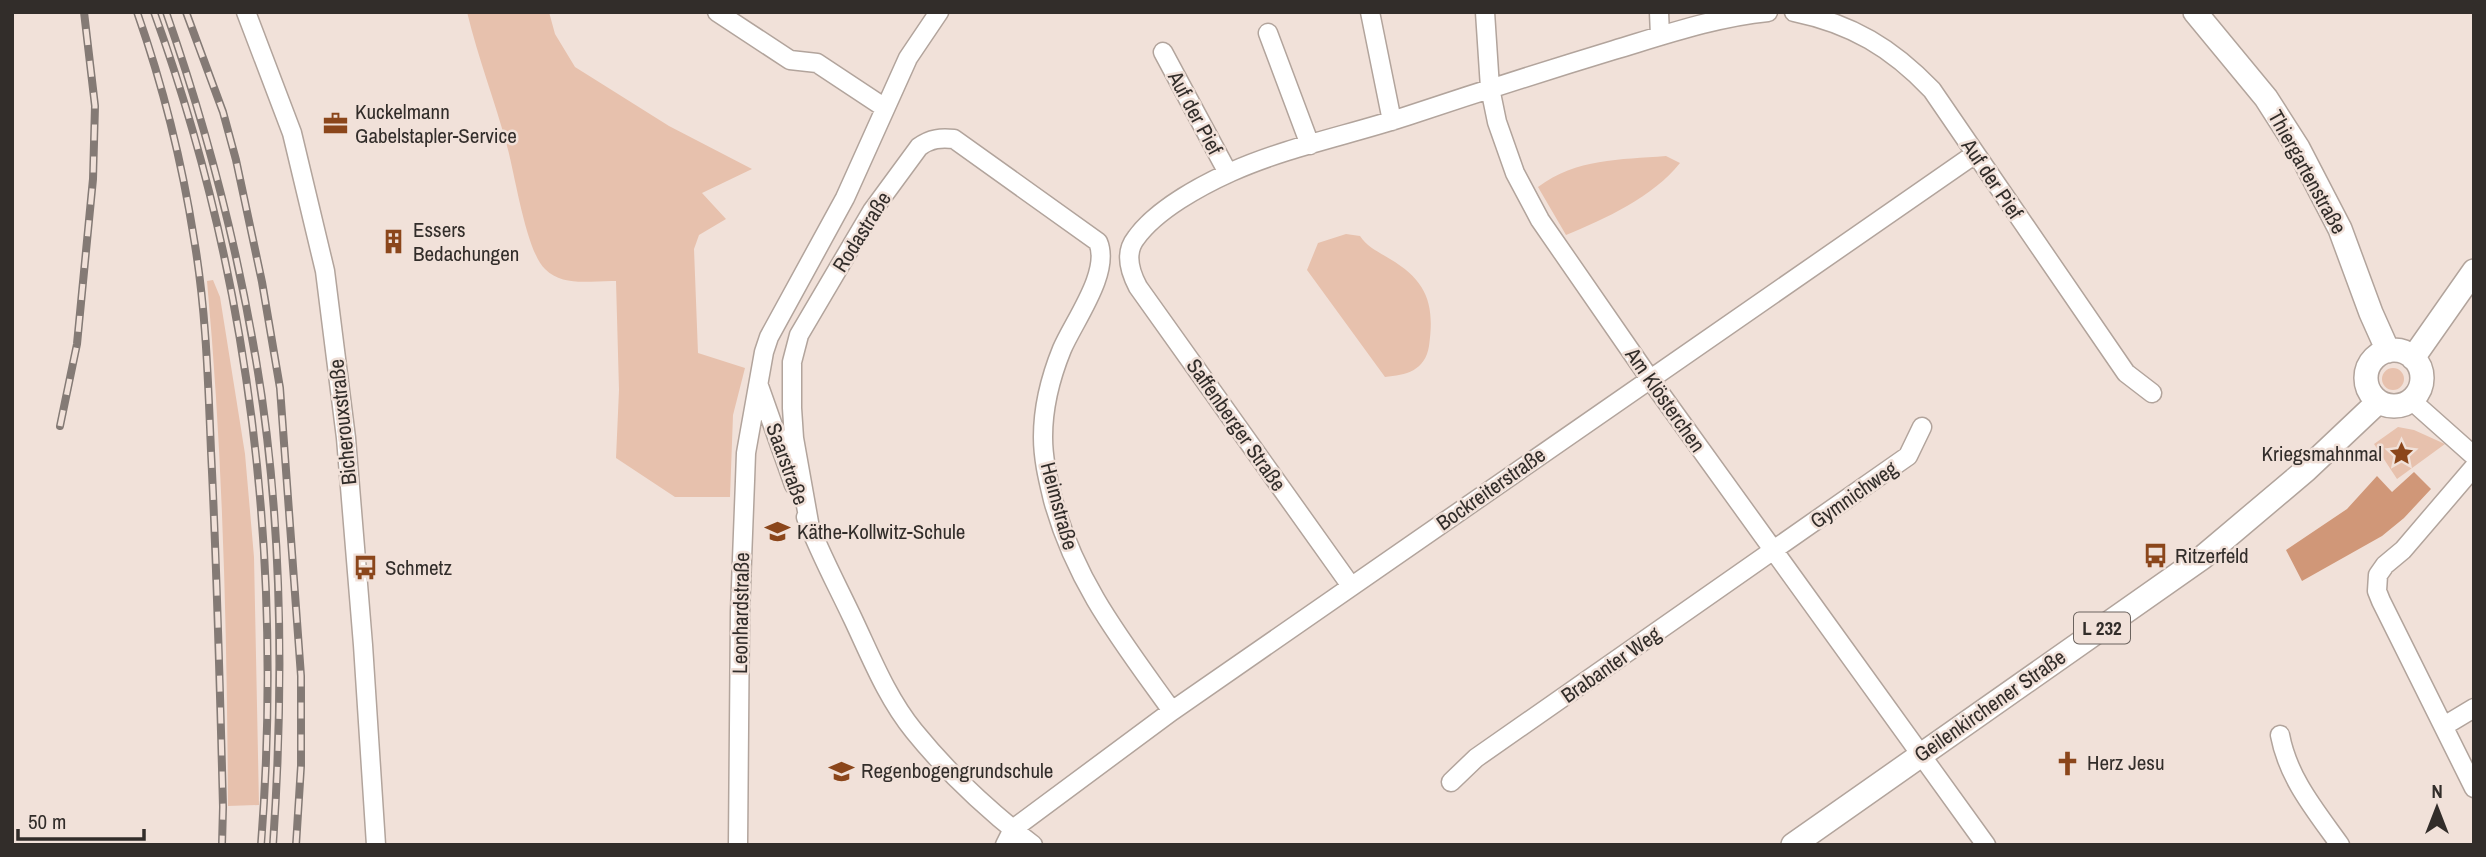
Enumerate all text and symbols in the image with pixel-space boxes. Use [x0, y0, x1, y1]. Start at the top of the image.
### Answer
street label: Auf der Pief [1161, 65, 1230, 160]
place label: Kuckelmann Gabelstapler-Service [355, 97, 517, 150]
street label: Thiergartenstraße [2261, 104, 2354, 239]
office icon: Kuckelmann Gabelstapler-Service [321, 110, 349, 138]
street label: Auf der Pief [1954, 132, 2030, 225]
street label: Rodastraße [825, 186, 898, 278]
place label: Essers Bedachungen [413, 215, 519, 268]
building icon: Essers Bedachungen [379, 228, 407, 256]
street label: Am Klösterchen [1618, 341, 1712, 458]
street label: Saffenberger Straße [1180, 353, 1293, 497]
street label: Bicherouxstraße [321, 358, 364, 486]
street label: Saarstraße [759, 419, 816, 509]
place label: Kriegsmahnmal [2261, 439, 2382, 468]
street label: Bockreiterstraße [1430, 440, 1551, 537]
place icon: Kriegsmahnmal [2388, 440, 2416, 468]
street label: Gymnichweg [1804, 454, 1904, 535]
street label: Heimstraße [1034, 459, 1085, 553]
place label: Käthe-Kollwitz-Schule [797, 517, 965, 546]
school or university icon: Käthe-Kollwitz-Schule [763, 518, 791, 546]
place label: Ritzerfeld [2175, 541, 2249, 570]
bus stop icon: Ritzerfeld [2141, 542, 2169, 570]
street label: Leonhardstraße [725, 552, 756, 674]
place label: Schmetz [385, 553, 452, 582]
bus stop icon: Schmetz [351, 554, 379, 582]
road number: L 232 [2074, 612, 2130, 643]
street label: Brabanter Weg [1555, 619, 1667, 710]
street label: Geilenkirchener Straße [1908, 642, 2071, 769]
place label: Herz Jesu [2087, 748, 2165, 777]
church icon: Herz Jesu [2053, 749, 2081, 777]
place label: Regenbogengrundschule [861, 756, 1053, 785]
school or university icon: Regenbogengrundschule [827, 757, 855, 785]
north arrow [2402, 773, 2472, 843]
text: N [2431, 778, 2443, 804]
scale bar [18, 798, 144, 842]
text: 50 m [28, 807, 66, 836]

